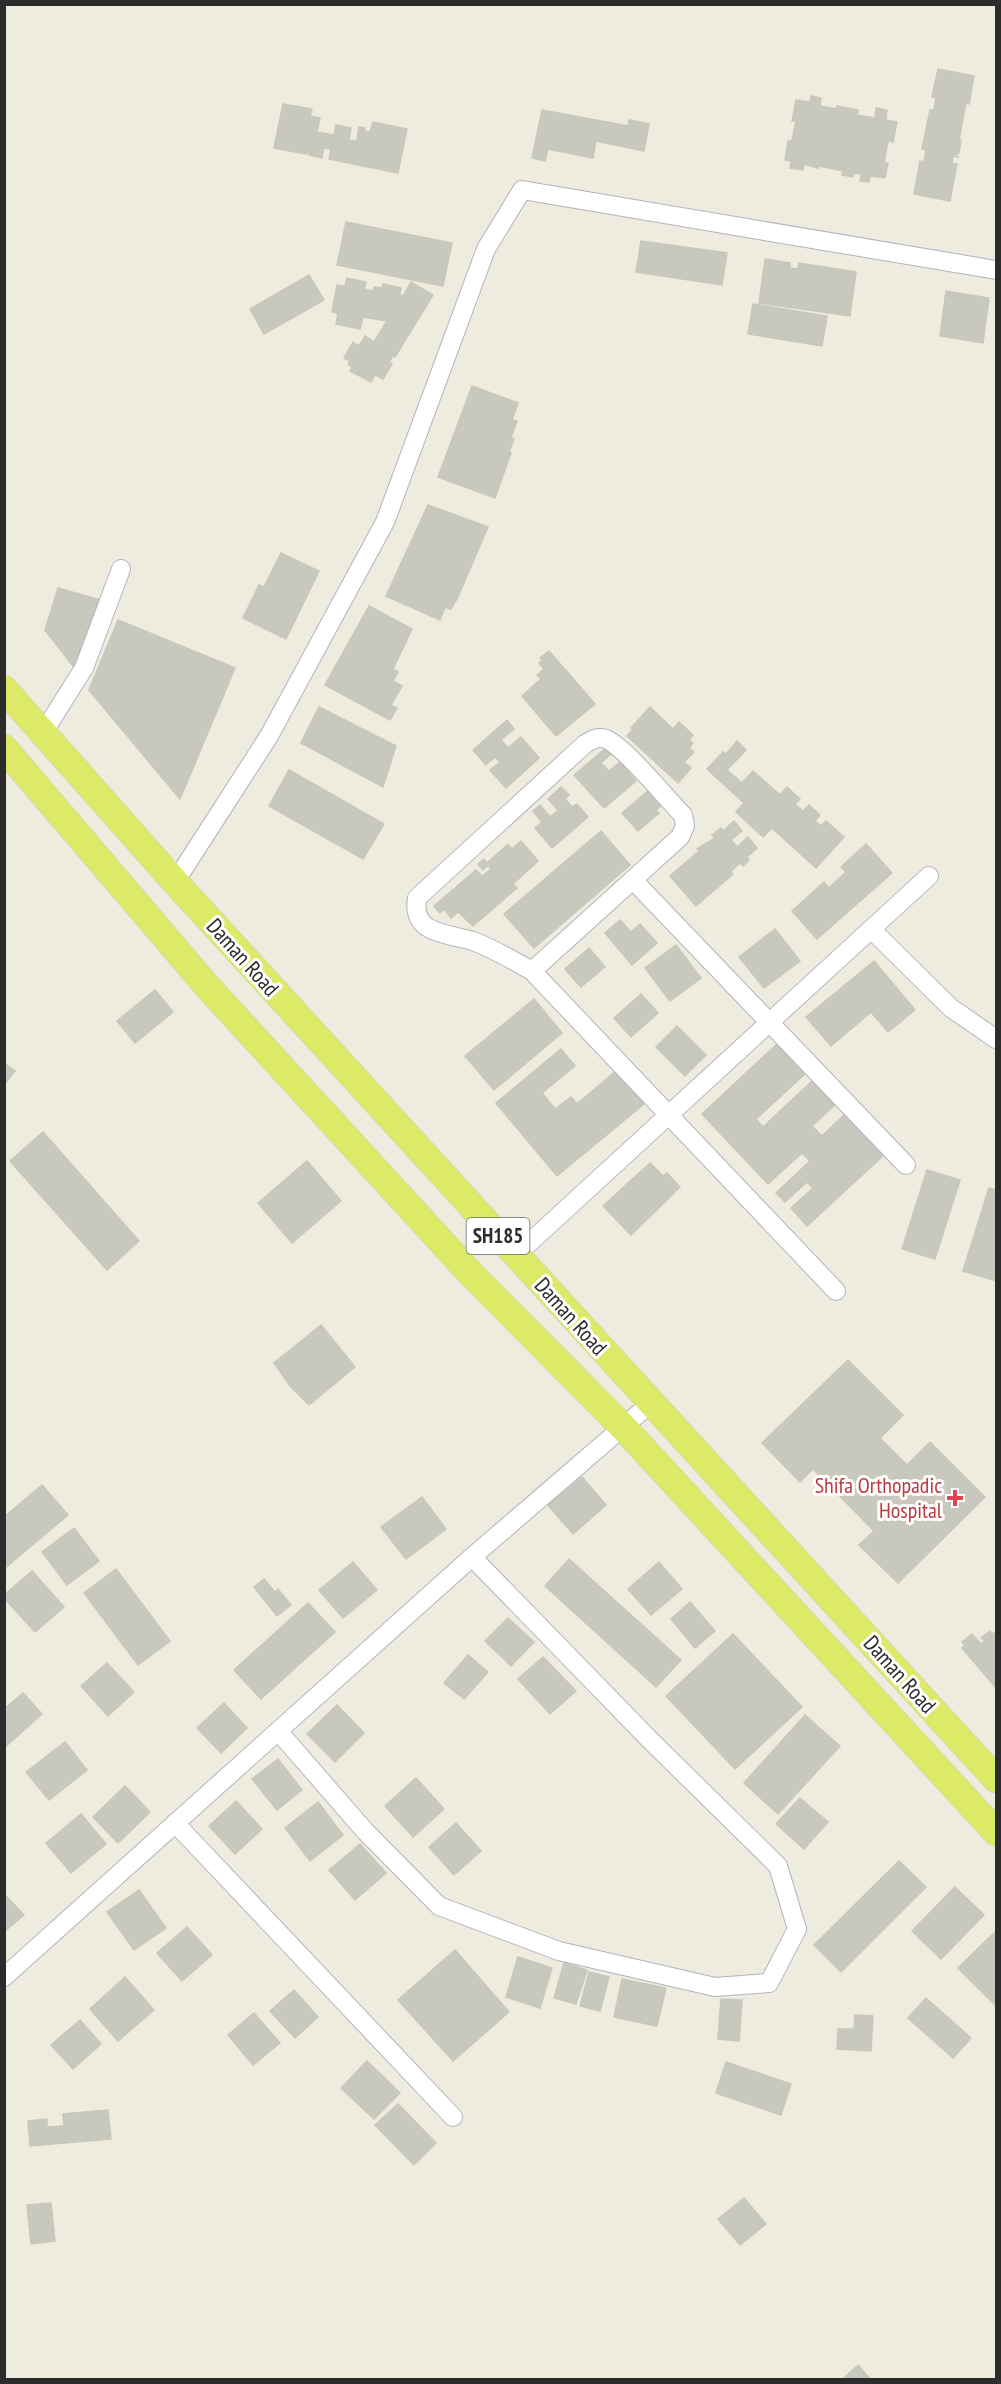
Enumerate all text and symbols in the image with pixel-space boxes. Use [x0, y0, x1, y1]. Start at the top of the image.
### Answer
street label: Daman Road [201, 912, 285, 1002]
road number: SH185 [466, 1218, 530, 1254]
street label: Daman Road [529, 1271, 613, 1361]
place label: Shifa Orthopadic Hospital [815, 1471, 943, 1524]
marker: Shifa Orthopadic Hospital [946, 1489, 964, 1507]
street label: Daman Road [858, 1629, 942, 1719]

